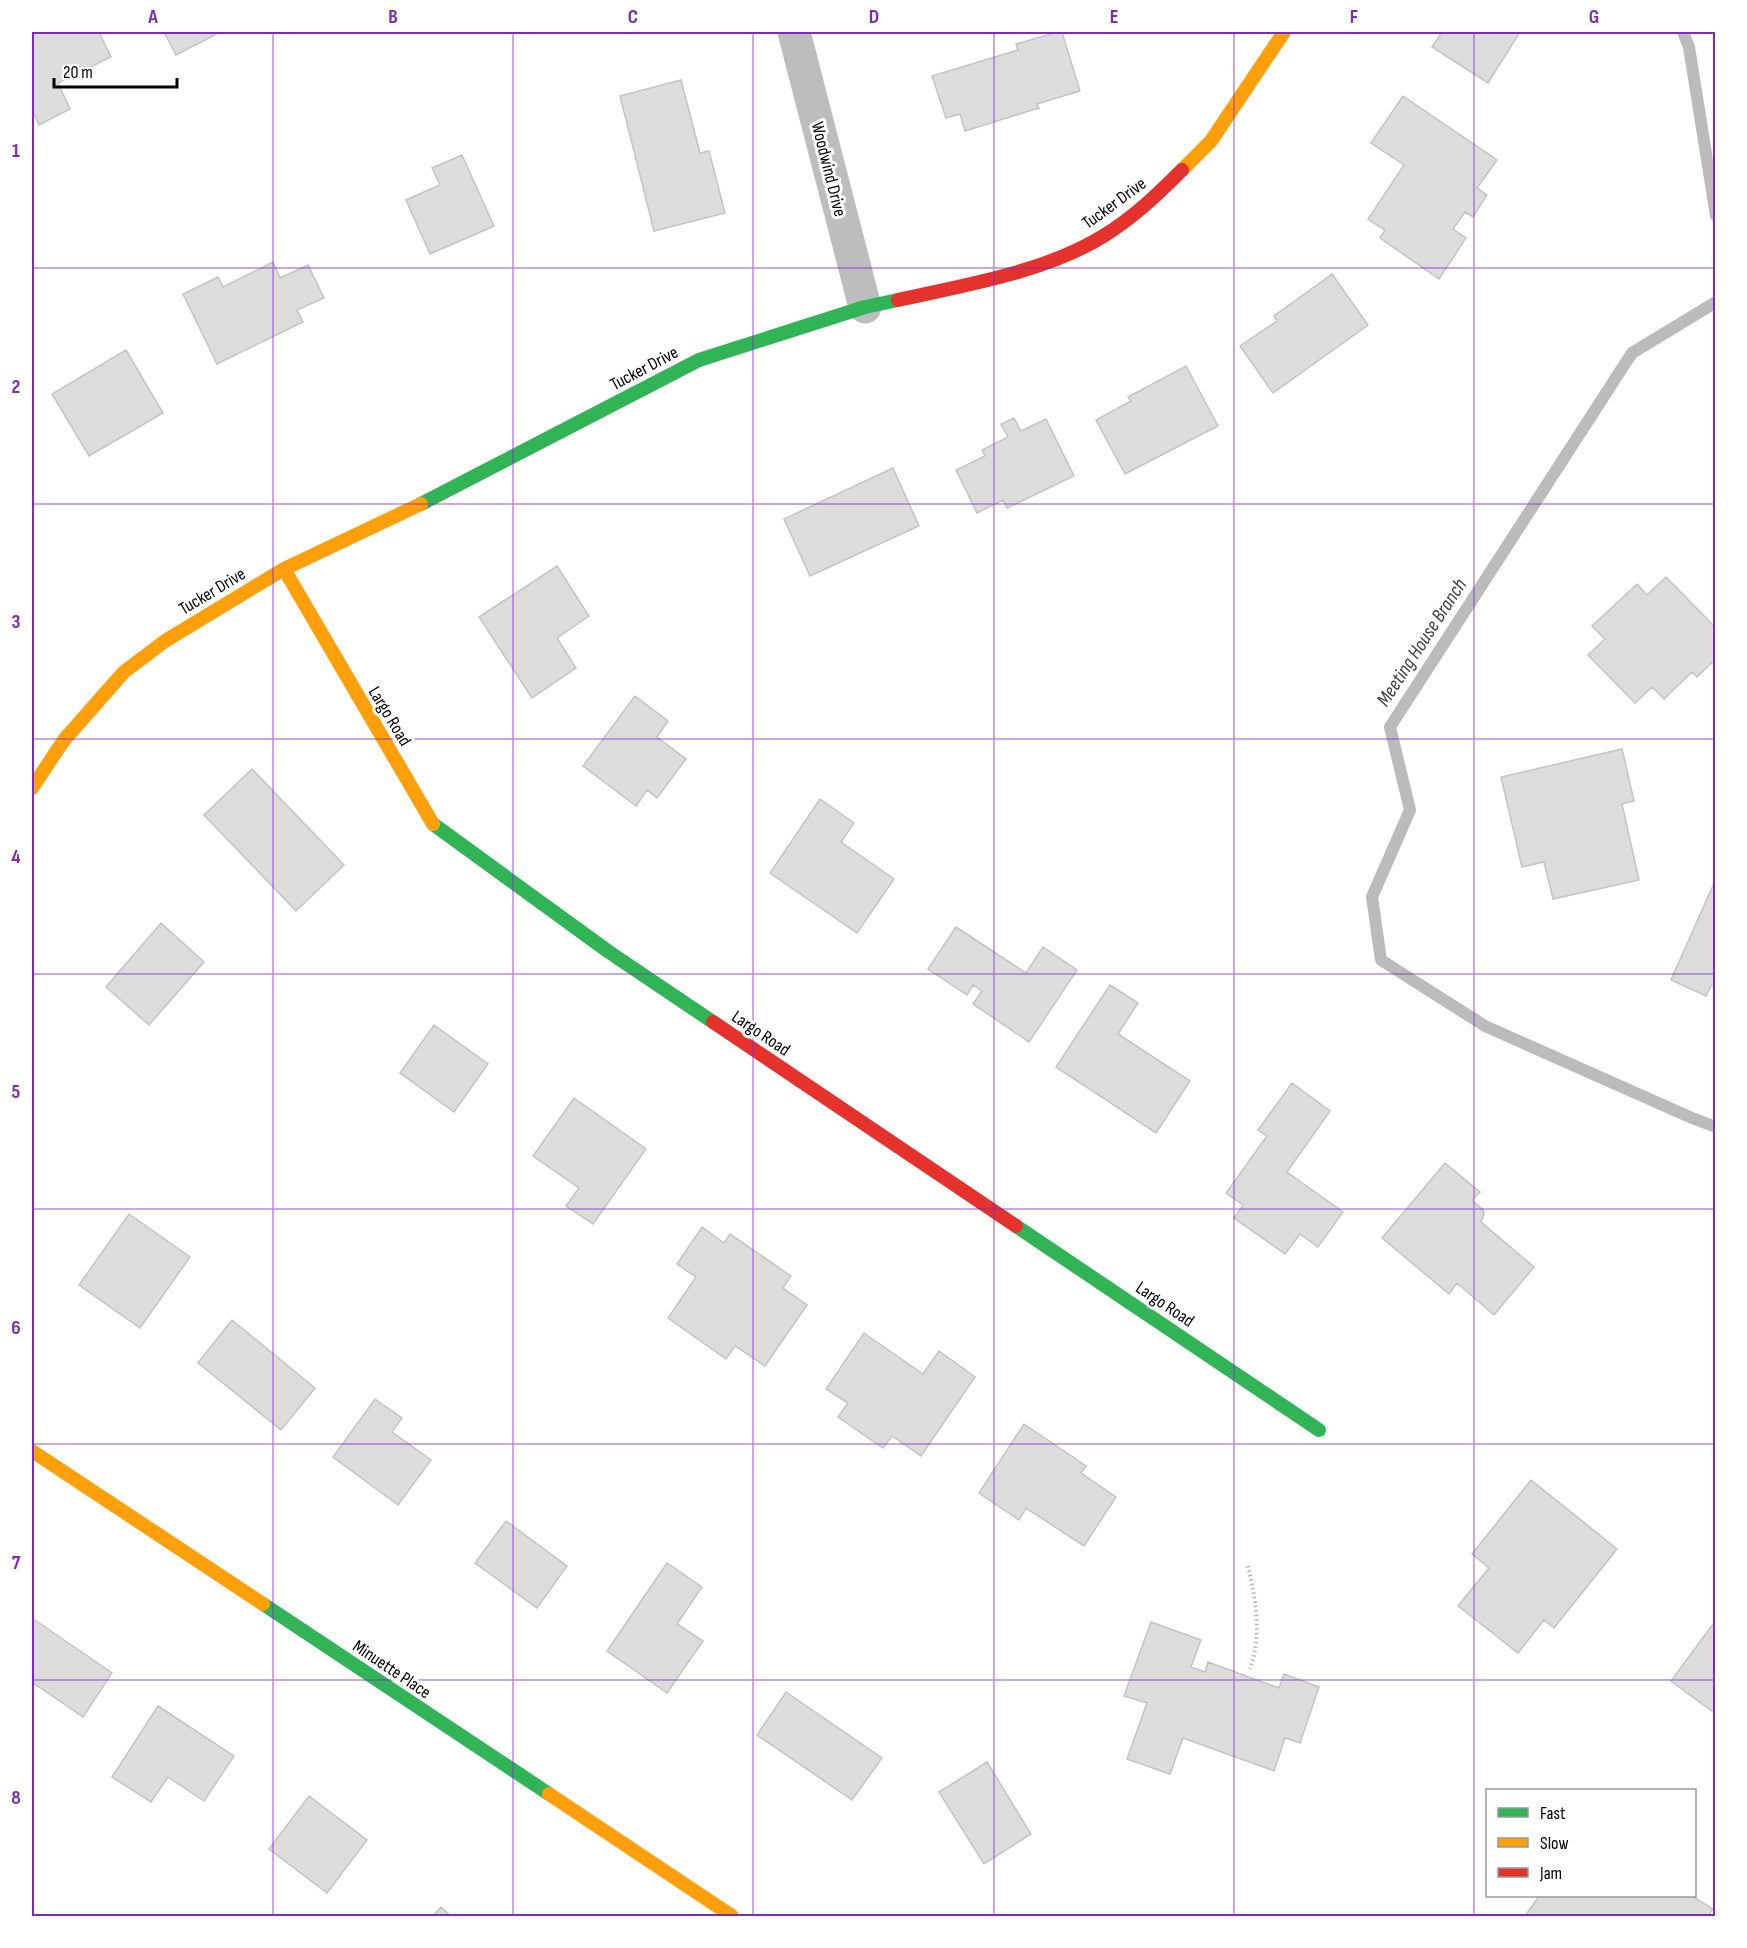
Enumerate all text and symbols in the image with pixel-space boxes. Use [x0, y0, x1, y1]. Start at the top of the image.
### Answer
text: A [147, 5, 158, 29]
text: B [388, 5, 398, 29]
text: C [628, 5, 638, 29]
text: D [869, 5, 879, 29]
text: E [1110, 5, 1118, 29]
text: F [1350, 5, 1358, 29]
text: G [1589, 5, 1599, 29]
scale bar [54, 51, 177, 89]
text: 20 m [63, 62, 93, 83]
street label: Woodwind Drive [807, 120, 850, 219]
text: 1 [12, 139, 20, 163]
street label: Tucker Drive [1078, 173, 1150, 234]
street label: Tucker Drive [607, 342, 682, 395]
text: 2 [12, 375, 20, 399]
street label: Tucker Drive [175, 563, 249, 619]
water label: Meeting House Branch [1372, 574, 1472, 711]
text: 3 [12, 610, 21, 634]
street label: Largo Road [364, 683, 415, 750]
text: 4 [11, 845, 21, 869]
street label: Largo Road [728, 1006, 794, 1060]
text: 5 [12, 1080, 21, 1104]
street label: Largo Road [1132, 1277, 1198, 1331]
text: 6 [11, 1316, 21, 1340]
text: 7 [12, 1551, 21, 1575]
street label: Minuette Place [349, 1636, 435, 1703]
text: 8 [11, 1786, 21, 1810]
legend [1486, 1789, 1696, 1897]
text: Fast [1540, 1803, 1566, 1824]
text: Slow [1540, 1833, 1569, 1854]
text: Jam [1539, 1863, 1562, 1884]

